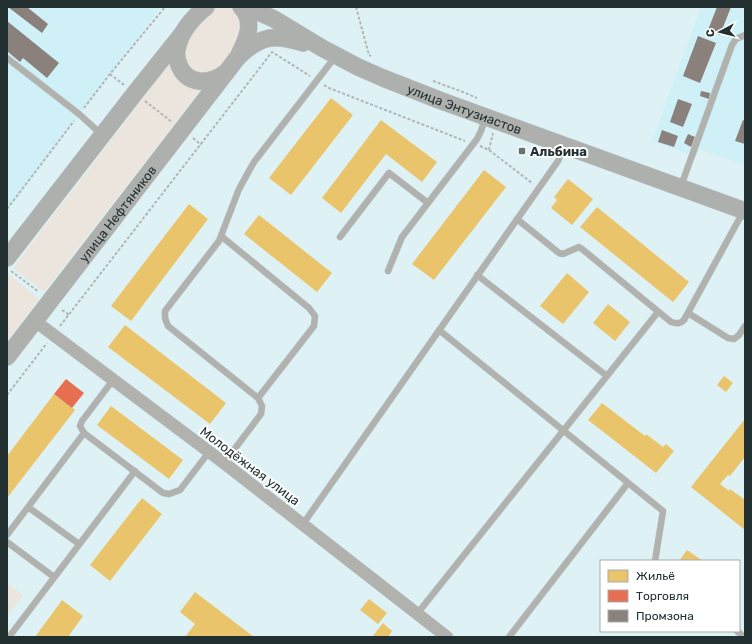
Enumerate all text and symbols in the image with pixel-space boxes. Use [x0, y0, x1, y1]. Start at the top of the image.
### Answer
north arrow [700, 12, 740, 52]
text: С [704, 28, 717, 38]
street label: улица Энтузиастов [405, 81, 524, 137]
place label: Альбина [530, 144, 587, 159]
marker: Альбина [517, 146, 527, 156]
street label: улица Нефтяников [76, 162, 159, 265]
street label: Молодёжная улица [197, 424, 303, 508]
legend [600, 560, 740, 632]
text: Жильё [636, 569, 675, 583]
text: Торговля [636, 589, 689, 603]
text: Промзона [636, 609, 694, 623]

